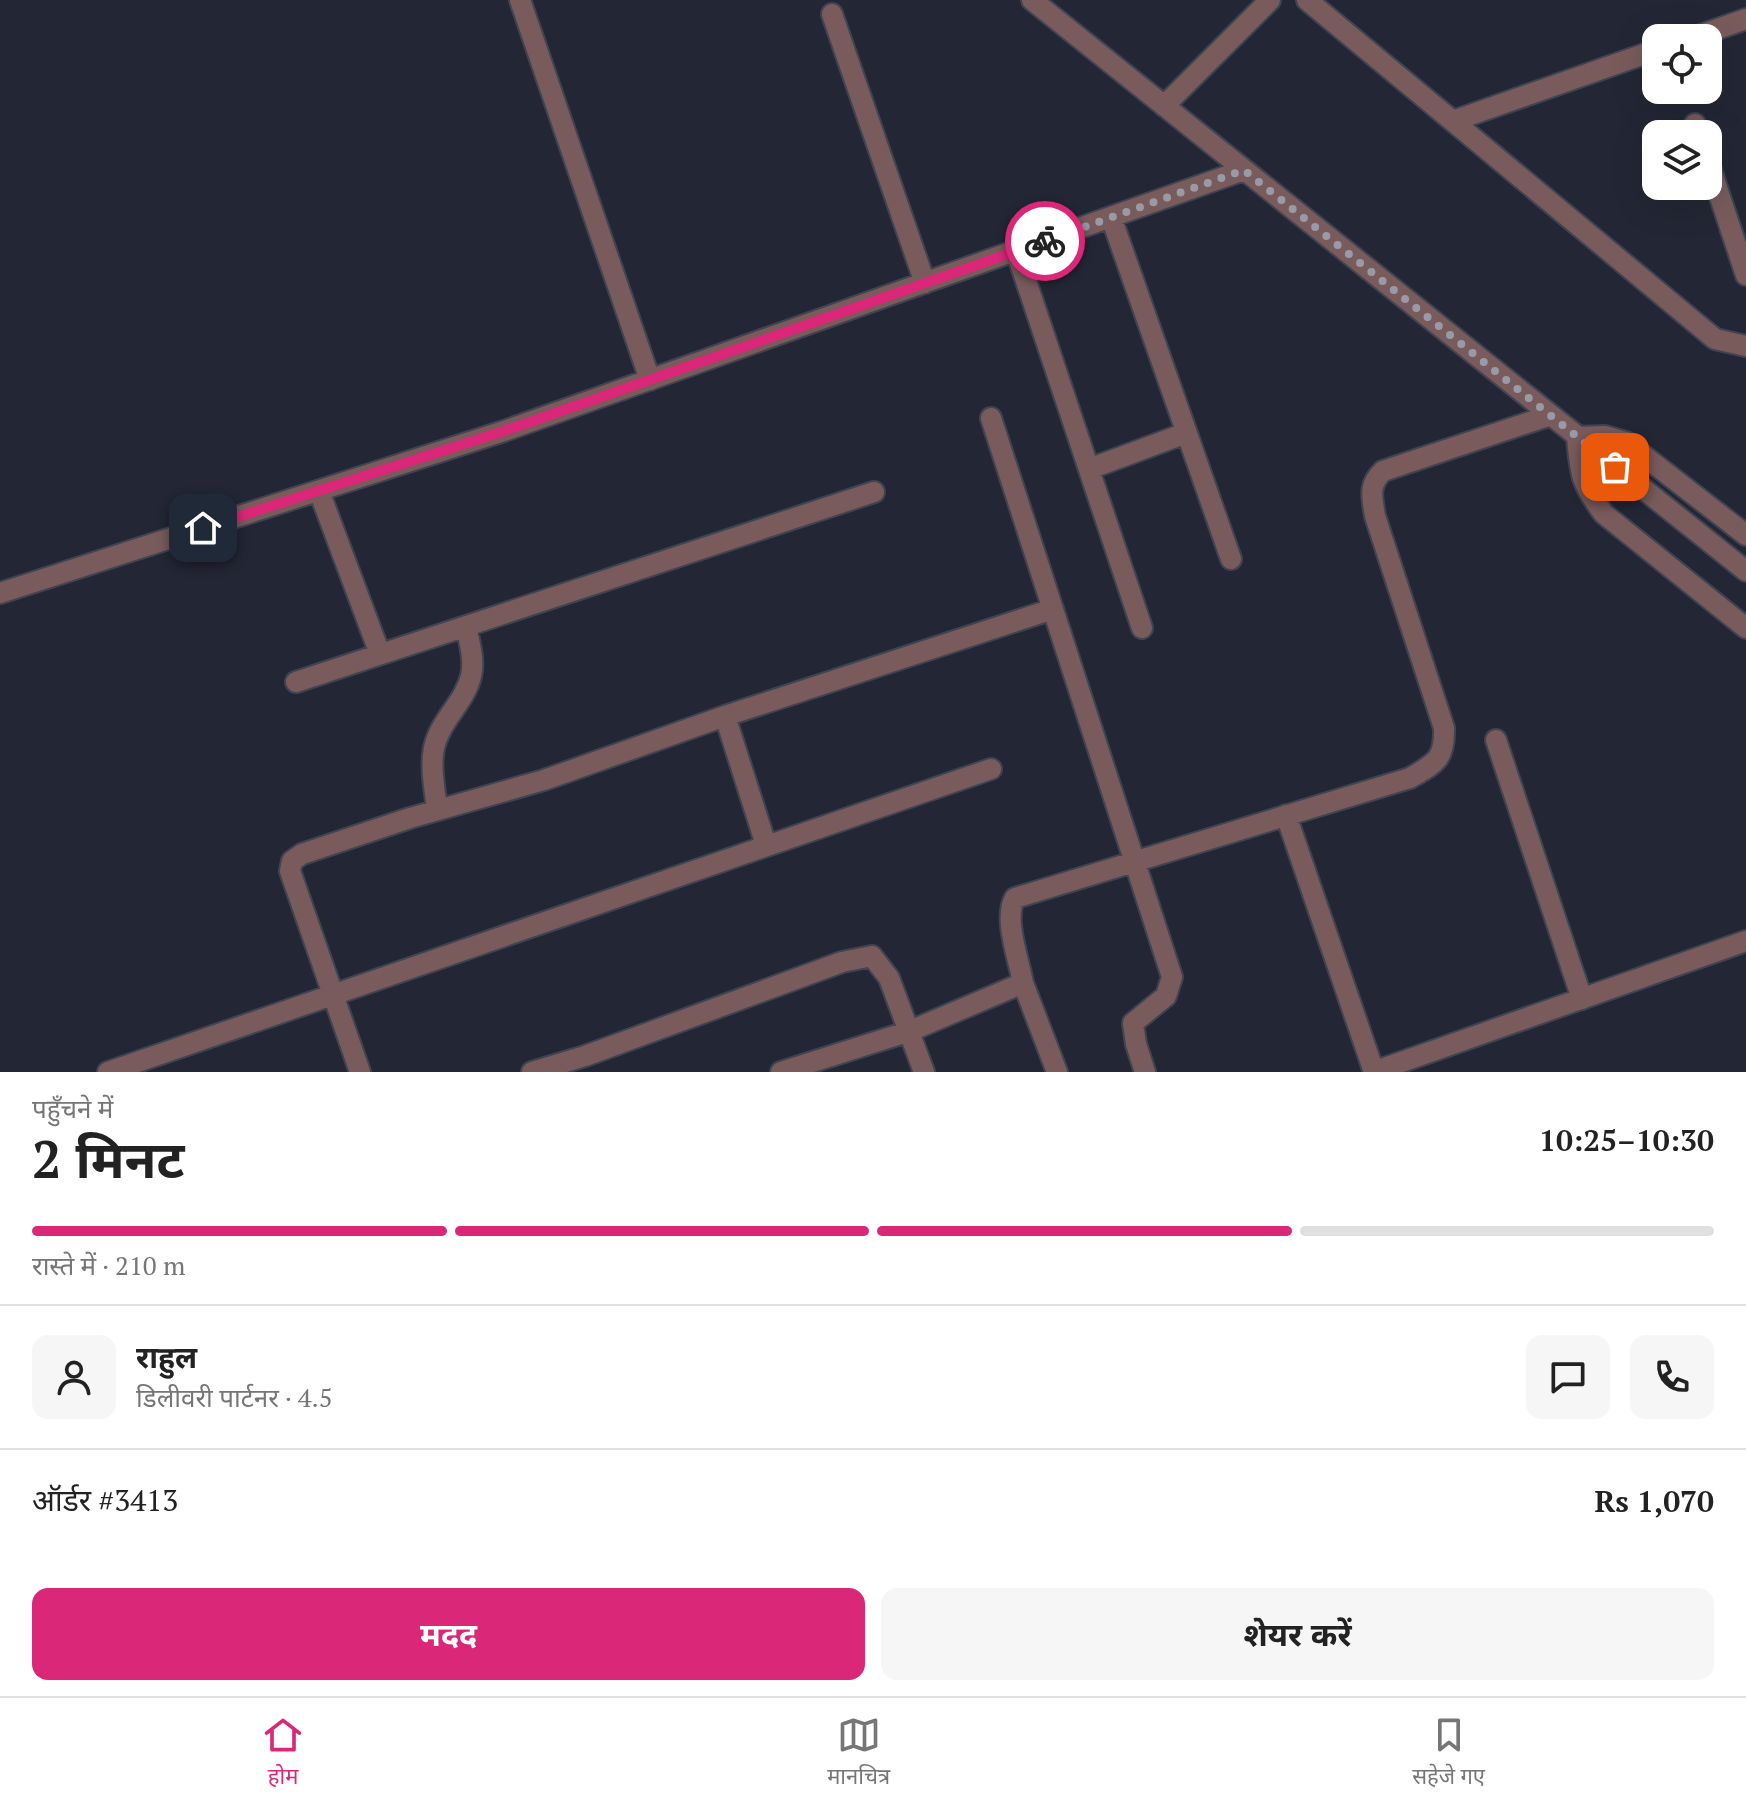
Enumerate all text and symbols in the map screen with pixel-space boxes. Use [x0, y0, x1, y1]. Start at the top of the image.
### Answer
map controls [1642, 24, 1722, 200]
button: locate [1642, 24, 1722, 104]
button: layers [1642, 120, 1722, 200]
courier [1005, 201, 1085, 281]
icon: bike [1023, 219, 1067, 263]
pin [1581, 433, 1649, 501]
icon: bag [1593, 445, 1637, 489]
pin [169, 494, 237, 562]
icon: home [181, 506, 225, 550]
text: पहुँचने में [32, 1091, 113, 1125]
text: 10:25–10:30 [1539, 1120, 1714, 1160]
text: 2 मिनट [32, 1124, 185, 1193]
text: रास्ते में · 210 m [32, 1248, 185, 1282]
button: person [32, 1335, 116, 1419]
button: chat [1526, 1335, 1610, 1419]
button: phone [1630, 1335, 1714, 1419]
text: राहुल [136, 1337, 197, 1377]
text: डिलीवरी पार्टनर · 4.5 [136, 1380, 333, 1414]
text: ऑर्डर #3413 [32, 1480, 178, 1520]
text: Rs 1,070 [1594, 1481, 1714, 1521]
button: मदद [32, 1588, 865, 1680]
button: शेयर करें [881, 1588, 1714, 1680]
tab: होम [261, 1713, 305, 1793]
tab: मानचित्र [827, 1713, 890, 1793]
tab: सहेजे गए [1412, 1713, 1485, 1793]

